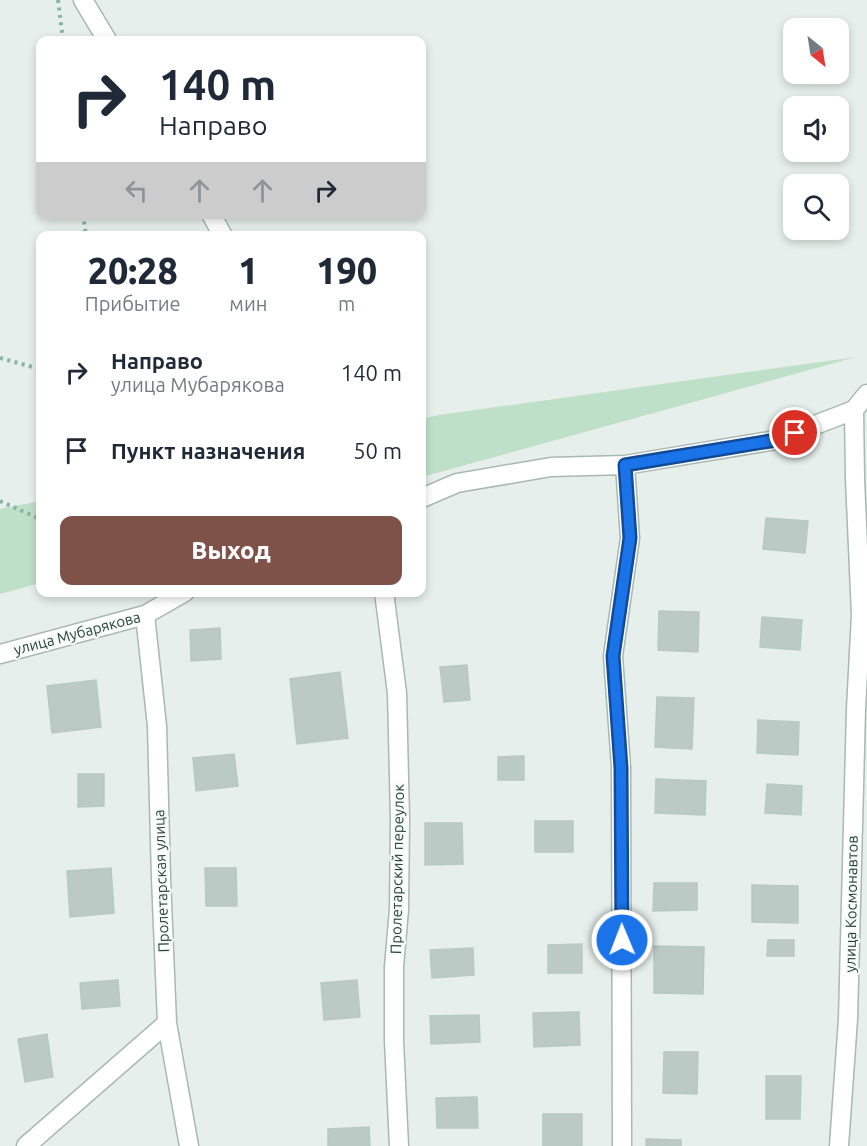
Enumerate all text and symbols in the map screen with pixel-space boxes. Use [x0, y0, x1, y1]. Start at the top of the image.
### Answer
north arrow [783, 18, 849, 84]
map controls [783, 18, 849, 240]
icon: right [60, 60, 138, 138]
text: 140 m [159, 61, 276, 108]
button: sound [783, 96, 849, 162]
text: Направо [159, 110, 268, 140]
icon: left [120, 174, 153, 207]
icon: ahead [183, 174, 216, 207]
icon: ahead [246, 174, 279, 207]
icon: right [309, 174, 342, 207]
button: search [783, 174, 849, 240]
text: 20:28 [88, 250, 178, 291]
text: 1 [238, 250, 259, 291]
text: 190 [316, 250, 377, 291]
text: Прибытие [85, 292, 181, 315]
text: мин [229, 292, 267, 315]
text: m [338, 292, 355, 315]
text: Направо [111, 348, 203, 373]
icon: right [60, 356, 93, 389]
text: 140 m [341, 360, 402, 385]
text: улица Мубарякова [111, 373, 285, 396]
pin [769, 407, 820, 458]
icon: arrive [778, 416, 811, 449]
icon: arrive [60, 434, 93, 467]
text: Пункт назначения [111, 438, 305, 463]
text: 50 m [353, 438, 402, 463]
button: Выход [60, 516, 402, 585]
street label: улица Мубарякова [12, 608, 142, 658]
street label: Пролетарский переулок [387, 784, 407, 954]
street label: Пролетарская улица [150, 809, 172, 953]
street label: улица Космонавтов [841, 835, 861, 973]
position arrow [590, 908, 654, 972]

